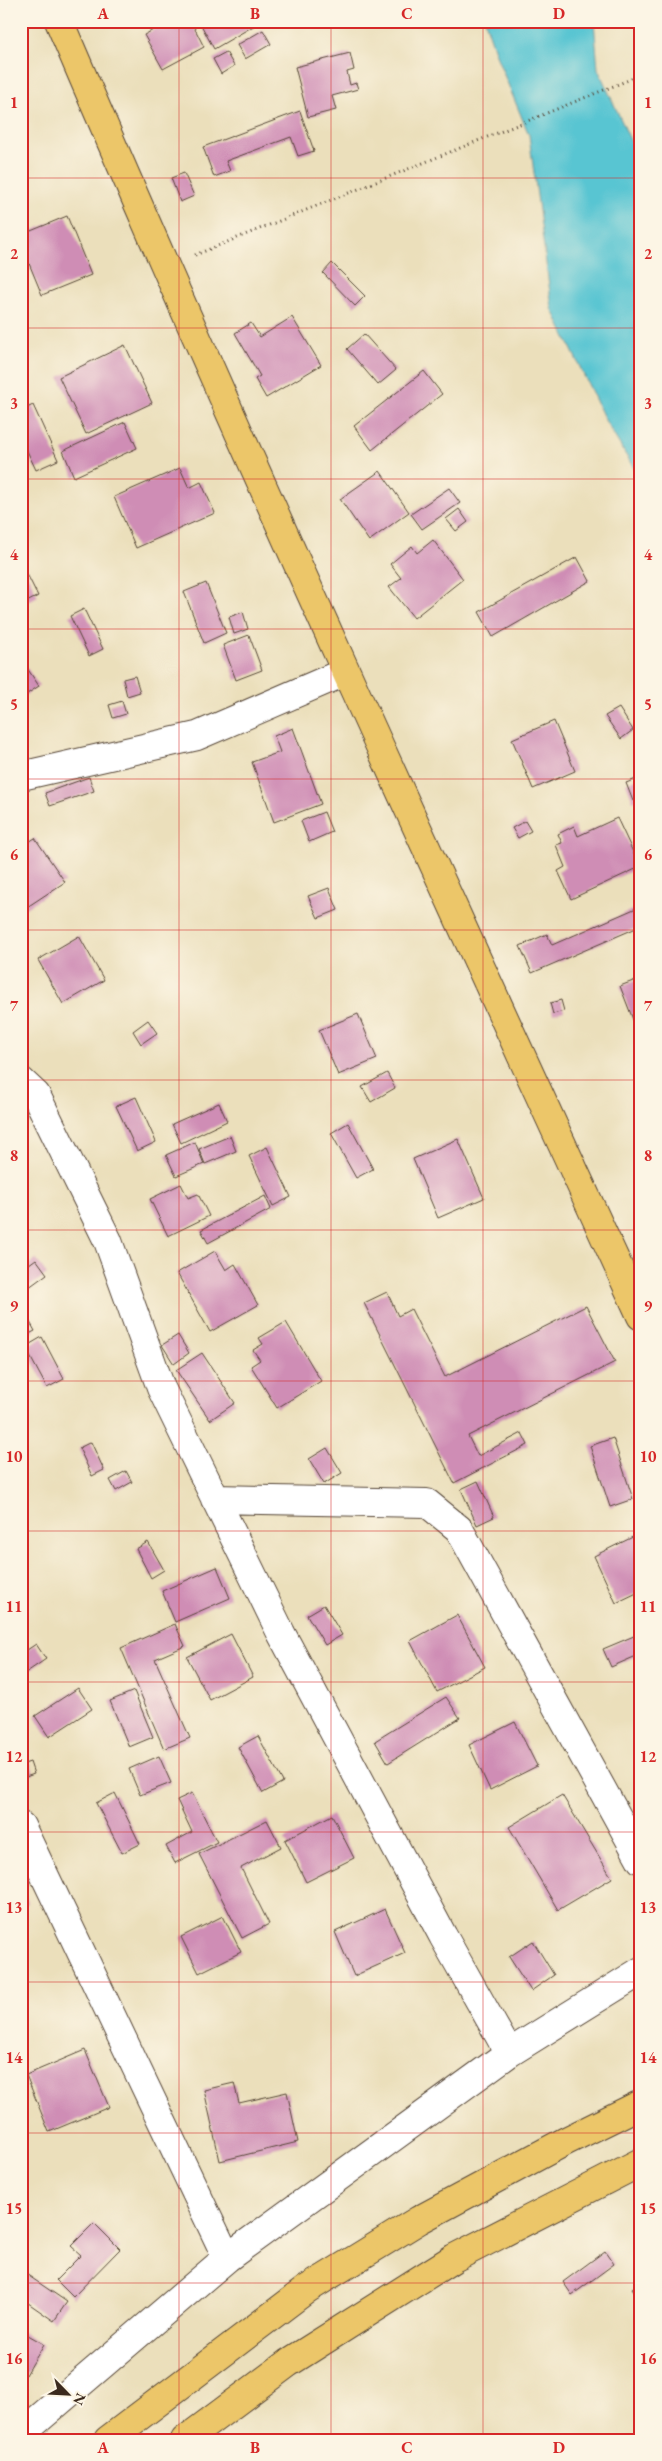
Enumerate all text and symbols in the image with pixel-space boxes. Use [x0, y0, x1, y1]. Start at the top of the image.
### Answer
text: A [96, 3, 109, 24]
text: B [250, 3, 260, 24]
text: C [401, 3, 413, 24]
text: D [553, 3, 565, 24]
text: 1 [10, 92, 18, 113]
text: 1 [644, 92, 652, 113]
text: 2 [10, 243, 19, 264]
text: 2 [644, 243, 653, 264]
text: 3 [10, 393, 18, 414]
text: 3 [644, 393, 652, 414]
text: 4 [10, 544, 19, 565]
text: 4 [644, 544, 653, 565]
text: 5 [10, 694, 18, 715]
text: 5 [644, 694, 652, 715]
text: 6 [10, 844, 19, 865]
text: 6 [644, 844, 653, 865]
text: 7 [10, 995, 19, 1016]
text: 7 [644, 995, 653, 1016]
text: 8 [10, 1145, 18, 1166]
text: 8 [644, 1145, 652, 1166]
text: 9 [10, 1295, 19, 1316]
text: 9 [644, 1295, 653, 1316]
text: 10 [6, 1446, 23, 1467]
text: 10 [640, 1446, 657, 1467]
text: 11 [6, 1596, 22, 1617]
text: 11 [640, 1596, 656, 1617]
text: 12 [6, 1746, 23, 1767]
text: 12 [640, 1746, 657, 1767]
text: 13 [6, 1897, 22, 1918]
text: 13 [640, 1897, 656, 1918]
text: 14 [6, 2047, 23, 2068]
text: 14 [640, 2047, 657, 2068]
text: 15 [6, 2198, 22, 2219]
text: 15 [640, 2198, 656, 2219]
text: 16 [6, 2348, 23, 2369]
text: 16 [640, 2348, 657, 2369]
north arrow [42, 2368, 92, 2418]
text: N [69, 2390, 90, 2409]
text: A [96, 2437, 109, 2458]
text: B [250, 2437, 260, 2458]
text: C [401, 2437, 413, 2458]
text: D [553, 2437, 565, 2458]

